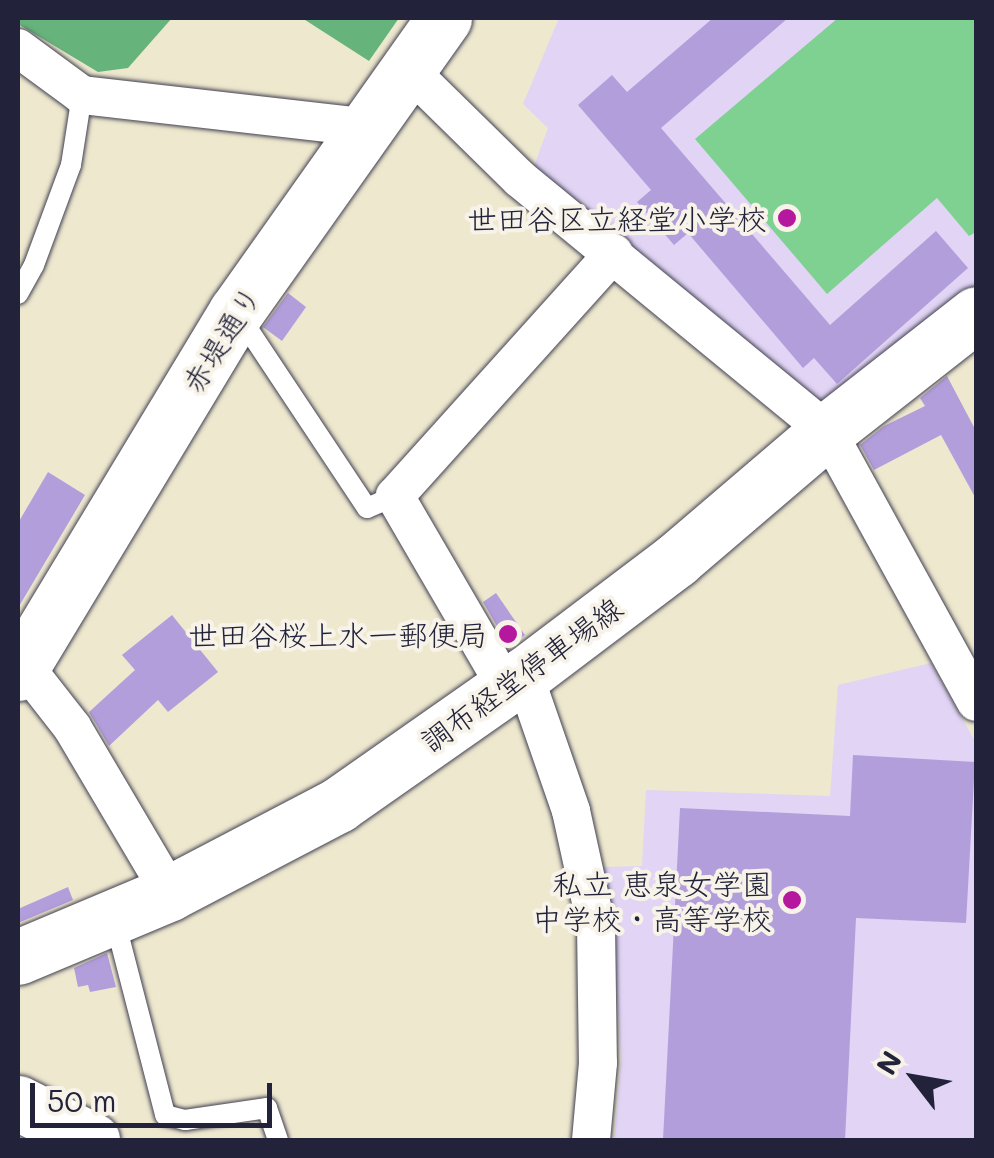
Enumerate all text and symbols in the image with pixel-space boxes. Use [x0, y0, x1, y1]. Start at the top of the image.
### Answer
place label: 世田谷区立経堂小学校 [467, 200, 767, 236]
marker: 世田谷区立経堂小学校 [776, 207, 798, 229]
street label: 赤堤通り [174, 279, 268, 399]
street label: 調布経堂停車場線 [413, 589, 629, 759]
place label: 世田谷桜上水一郵便局 [188, 616, 488, 652]
marker: 世田谷桜上水一郵便局 [497, 623, 519, 645]
place label: 私立 恵泉女学園 中学校・高等学校 [532, 865, 772, 936]
marker: 私立 恵泉女学園 中学校・高等学校 [781, 889, 803, 911]
north arrow [864, 1028, 964, 1128]
text: N [867, 1044, 909, 1081]
scale bar [35, 1063, 278, 1125]
text: 50 m [47, 1080, 117, 1120]

